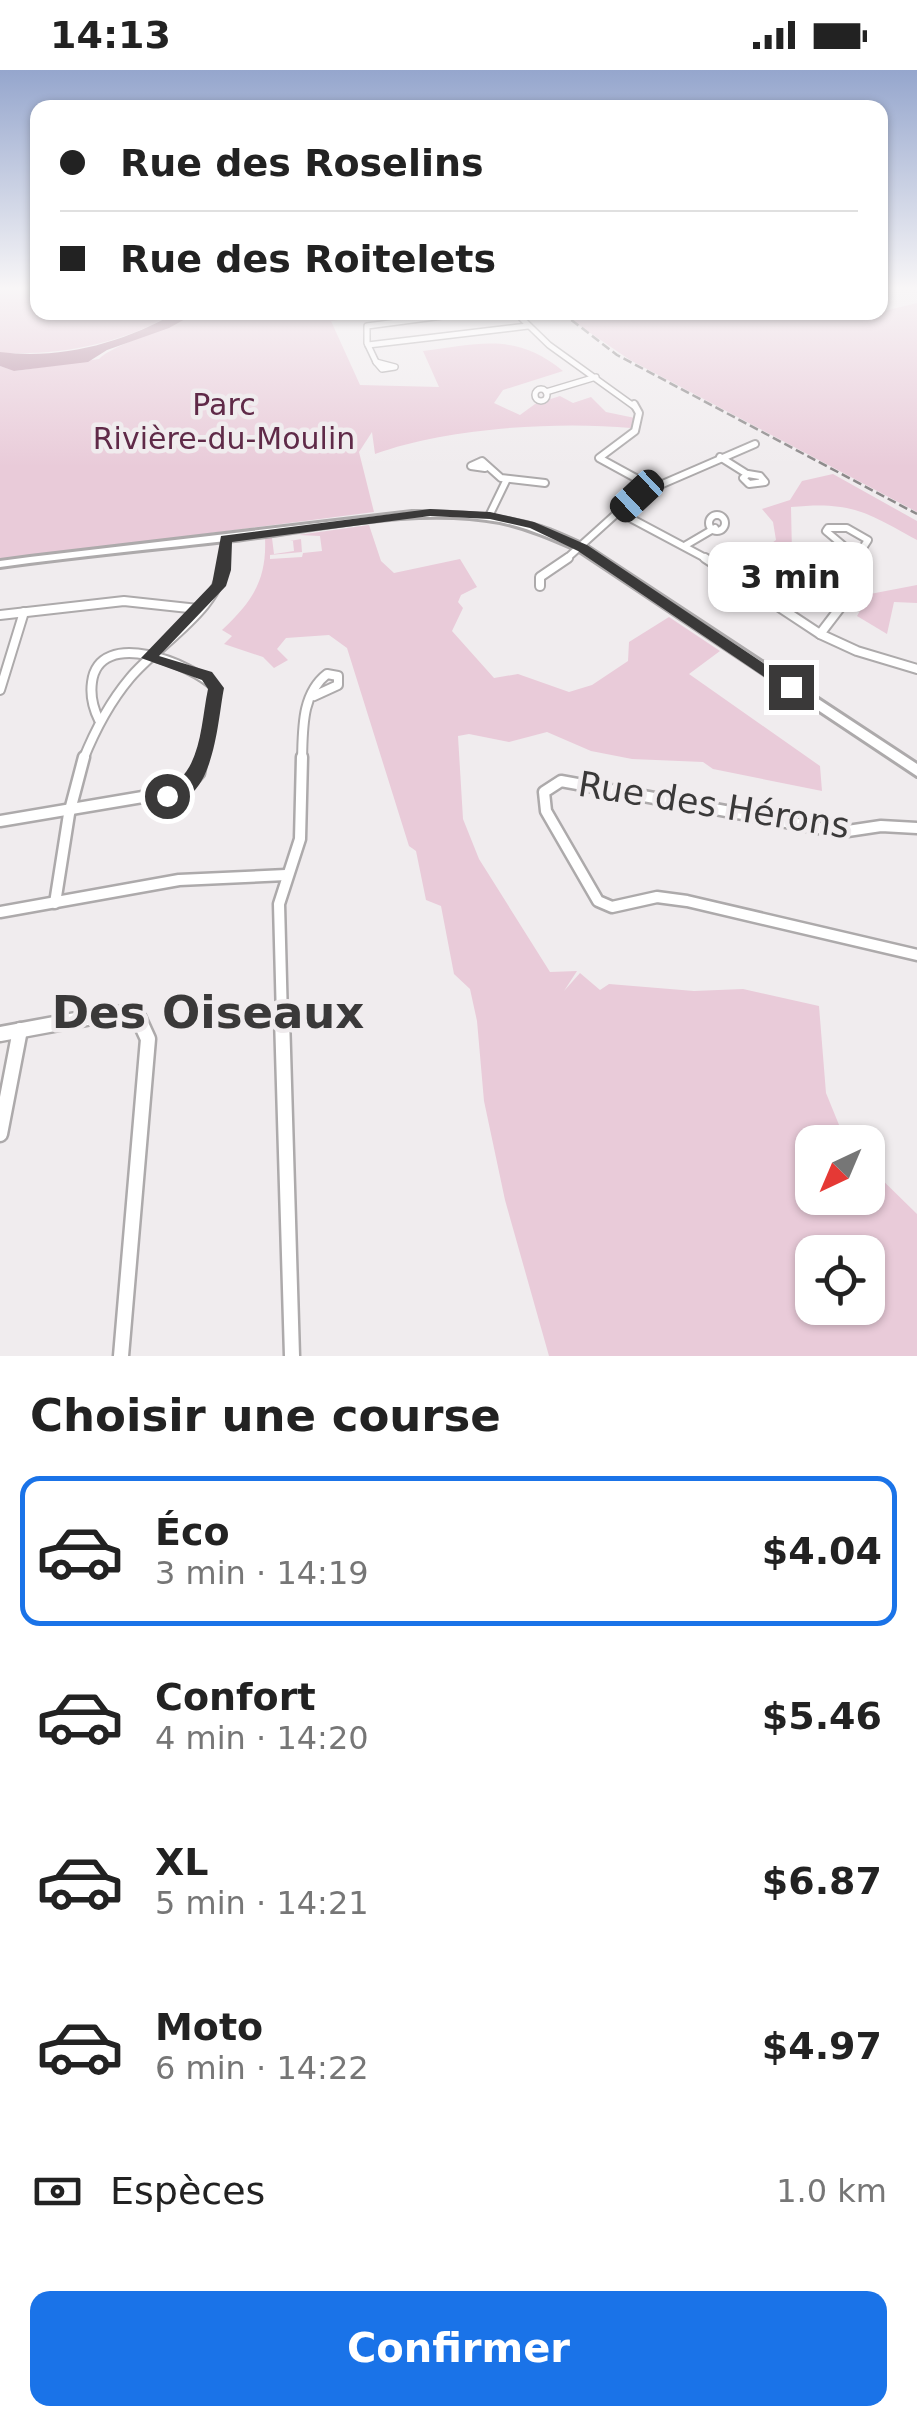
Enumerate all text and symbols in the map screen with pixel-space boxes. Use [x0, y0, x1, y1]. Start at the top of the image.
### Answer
text: 14:13 [50, 13, 171, 57]
text: Rue des Roselins [120, 141, 484, 185]
text: Rue des Roitelets [120, 237, 496, 281]
park label: Parc Rivière-du-Moulin [93, 387, 355, 456]
car [605, 465, 669, 527]
callout: 3 min [708, 542, 874, 612]
text: 3 min [740, 558, 841, 596]
route end [769, 665, 814, 710]
street label: Rue des Hérons [576, 764, 852, 846]
route start [145, 774, 190, 819]
district label: Des Oiseaux [52, 986, 364, 1039]
north arrow [795, 1125, 885, 1215]
map controls [795, 1125, 885, 1325]
button: locate [795, 1235, 885, 1325]
text: Choisir une course [30, 1389, 501, 1442]
icon: car [35, 1506, 125, 1596]
text: Éco [155, 1510, 230, 1554]
text: $4.04 [762, 1529, 882, 1573]
text: 3 min · 14:19 [155, 1554, 369, 1592]
icon: car [35, 1671, 125, 1761]
text: Confort [155, 1675, 316, 1719]
text: $5.46 [762, 1694, 882, 1738]
text: 4 min · 14:20 [155, 1719, 369, 1757]
icon: car [35, 1836, 125, 1926]
text: XL [155, 1840, 209, 1884]
text: $6.87 [762, 1859, 882, 1903]
text: 5 min · 14:21 [155, 1884, 369, 1922]
icon: car [35, 2001, 125, 2091]
text: Moto [155, 2005, 263, 2049]
text: $4.97 [762, 2024, 882, 2068]
text: 6 min · 14:22 [155, 2049, 369, 2087]
icon: cash [30, 2164, 85, 2219]
text: Espèces [110, 2169, 265, 2213]
text: 1.0 km [776, 2172, 887, 2210]
button: Confirmer [30, 2291, 887, 2406]

